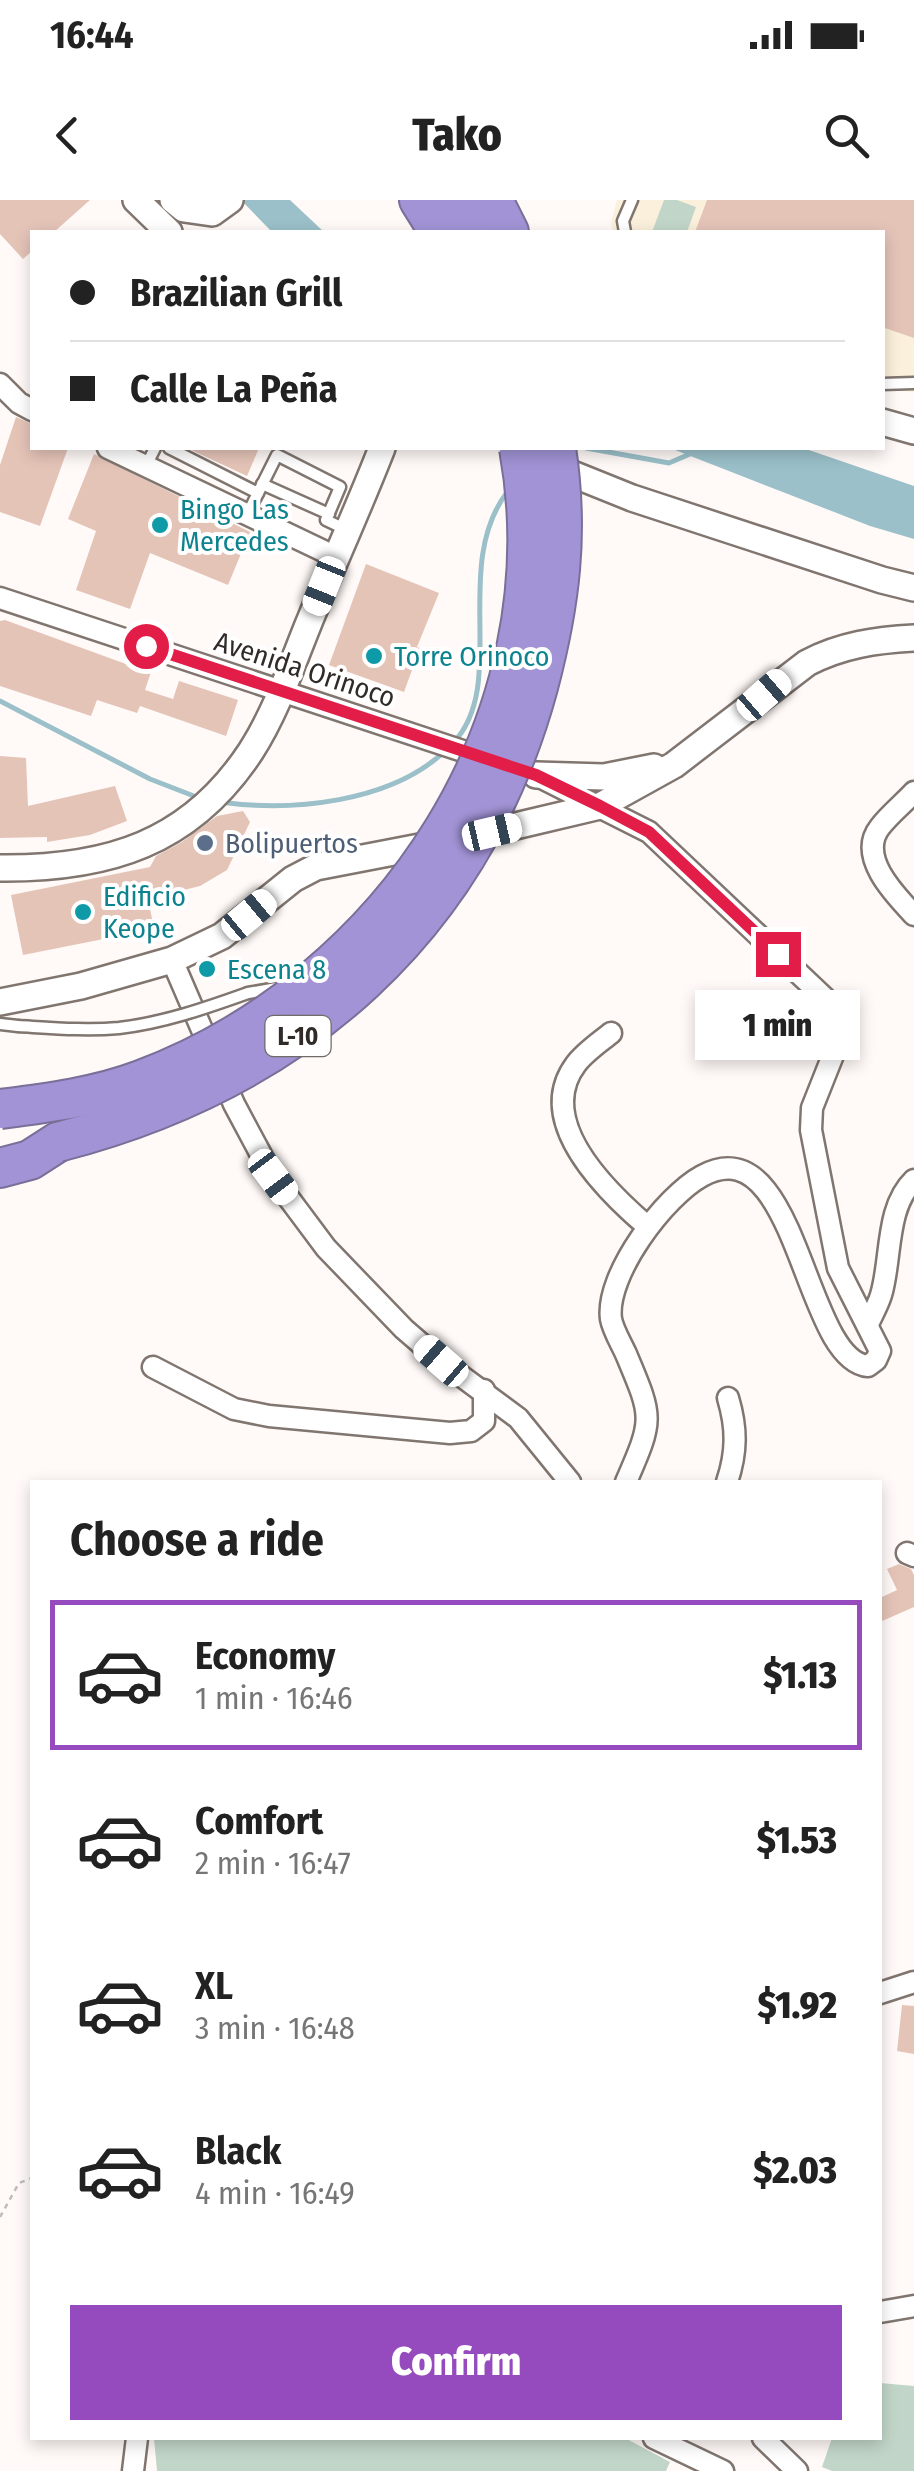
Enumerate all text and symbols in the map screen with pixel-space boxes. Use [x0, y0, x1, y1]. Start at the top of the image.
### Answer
text: 16:44 [50, 12, 134, 58]
icon: back [40, 108, 95, 163]
text: Tako [412, 108, 502, 162]
icon: search [819, 108, 874, 163]
text: Brazilian Grill [130, 270, 343, 316]
text: Calle La Peña [130, 366, 338, 412]
place label: Bingo Las Mercedes [180, 493, 289, 558]
marker: Bingo Las Mercedes [149, 514, 171, 536]
car [299, 553, 349, 619]
route start [124, 624, 169, 669]
street label: Avenida Orinoco [210, 625, 399, 714]
place label: Torre Orinoco [394, 640, 549, 673]
marker: Torre Orinoco [363, 645, 385, 667]
car [732, 664, 796, 726]
car [459, 811, 525, 853]
place label: Bolipuertos [225, 827, 358, 860]
marker: Bolipuertos [194, 832, 216, 854]
place label: Edificio Keope [103, 880, 186, 945]
car [216, 884, 282, 946]
marker: Edificio Keope [72, 901, 94, 923]
route end [756, 932, 801, 977]
place label: Escena 8 [227, 953, 326, 986]
marker: Escena 8 [196, 958, 218, 980]
callout: 1 min [696, 989, 860, 1059]
text: 1 min [743, 1006, 812, 1044]
road number: L-10 [266, 1016, 330, 1056]
car [243, 1144, 303, 1210]
car [409, 1330, 473, 1392]
text: Choose a ride [70, 1513, 324, 1567]
icon: car [75, 1630, 165, 1720]
text: Economy [195, 1633, 335, 1679]
text: $1.13 [763, 1652, 837, 1698]
text: 1 min · 16:46 [195, 1679, 353, 1717]
icon: car [75, 1795, 165, 1885]
text: Comfort [195, 1798, 323, 1844]
text: $1.53 [757, 1817, 837, 1863]
text: 2 min · 16:47 [195, 1844, 351, 1882]
icon: car [75, 1960, 165, 2050]
text: XL [195, 1963, 233, 2009]
text: $1.92 [757, 1982, 837, 2028]
text: 3 min · 16:48 [195, 2009, 355, 2047]
icon: car [75, 2125, 165, 2215]
text: Black [195, 2128, 281, 2174]
text: $2.03 [753, 2147, 837, 2193]
text: 4 min · 16:49 [195, 2174, 355, 2212]
button: Confirm [70, 2305, 842, 2420]

